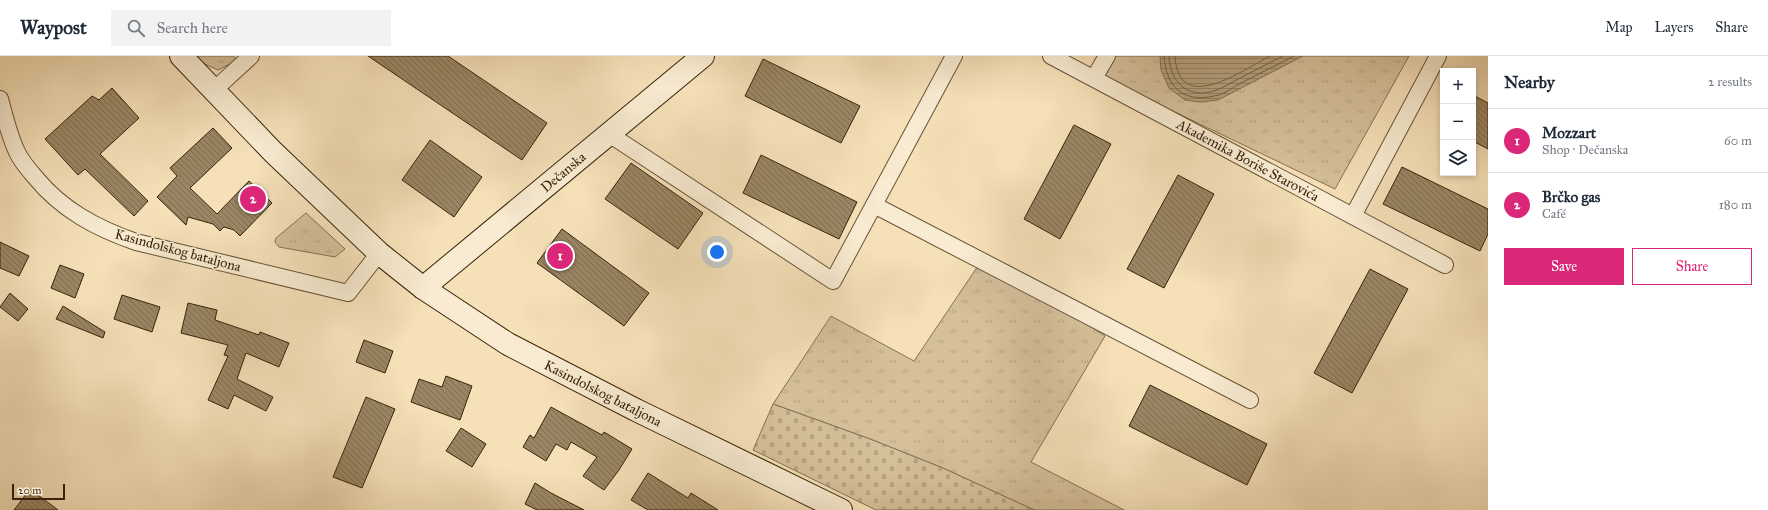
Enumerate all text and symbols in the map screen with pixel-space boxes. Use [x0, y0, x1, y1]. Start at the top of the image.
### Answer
search box [111, 10, 391, 46]
text: Waypost [20, 16, 87, 39]
icon: search [125, 17, 147, 39]
text: Search here [157, 19, 228, 37]
text: Map [1605, 19, 1633, 36]
text: Layers [1655, 19, 1693, 36]
text: Share [1715, 19, 1748, 36]
map controls [1440, 68, 1476, 176]
button: + [1440, 68, 1476, 104]
text: Nearby [1504, 72, 1555, 93]
text: 2 results [1708, 74, 1752, 90]
button: − [1440, 104, 1476, 140]
street label: Akademika Boriše Starovića [1173, 115, 1322, 205]
text: Mozzart [1542, 124, 1596, 142]
text: 1 [1514, 133, 1520, 149]
text: 60 m [1724, 133, 1752, 149]
button: layers [1440, 140, 1476, 176]
text: Shop · Dečanska [1542, 142, 1628, 158]
street label: Dečanska [537, 149, 589, 196]
pin: 2 [240, 184, 266, 214]
text: Brčko gas [1542, 188, 1600, 206]
text: 2 [1514, 197, 1520, 213]
text: 180 m [1719, 197, 1752, 213]
text: Café [1542, 206, 1566, 222]
street label: Kasindolskog bataljona [113, 225, 243, 276]
pin: 1 [547, 241, 573, 271]
your location [707, 242, 727, 262]
button: Save [1504, 248, 1624, 285]
button: Share [1632, 248, 1752, 285]
street label: Kasindolskog bataljona [541, 356, 665, 431]
scale bar [12, 482, 65, 501]
text: 20 m [18, 484, 41, 497]

